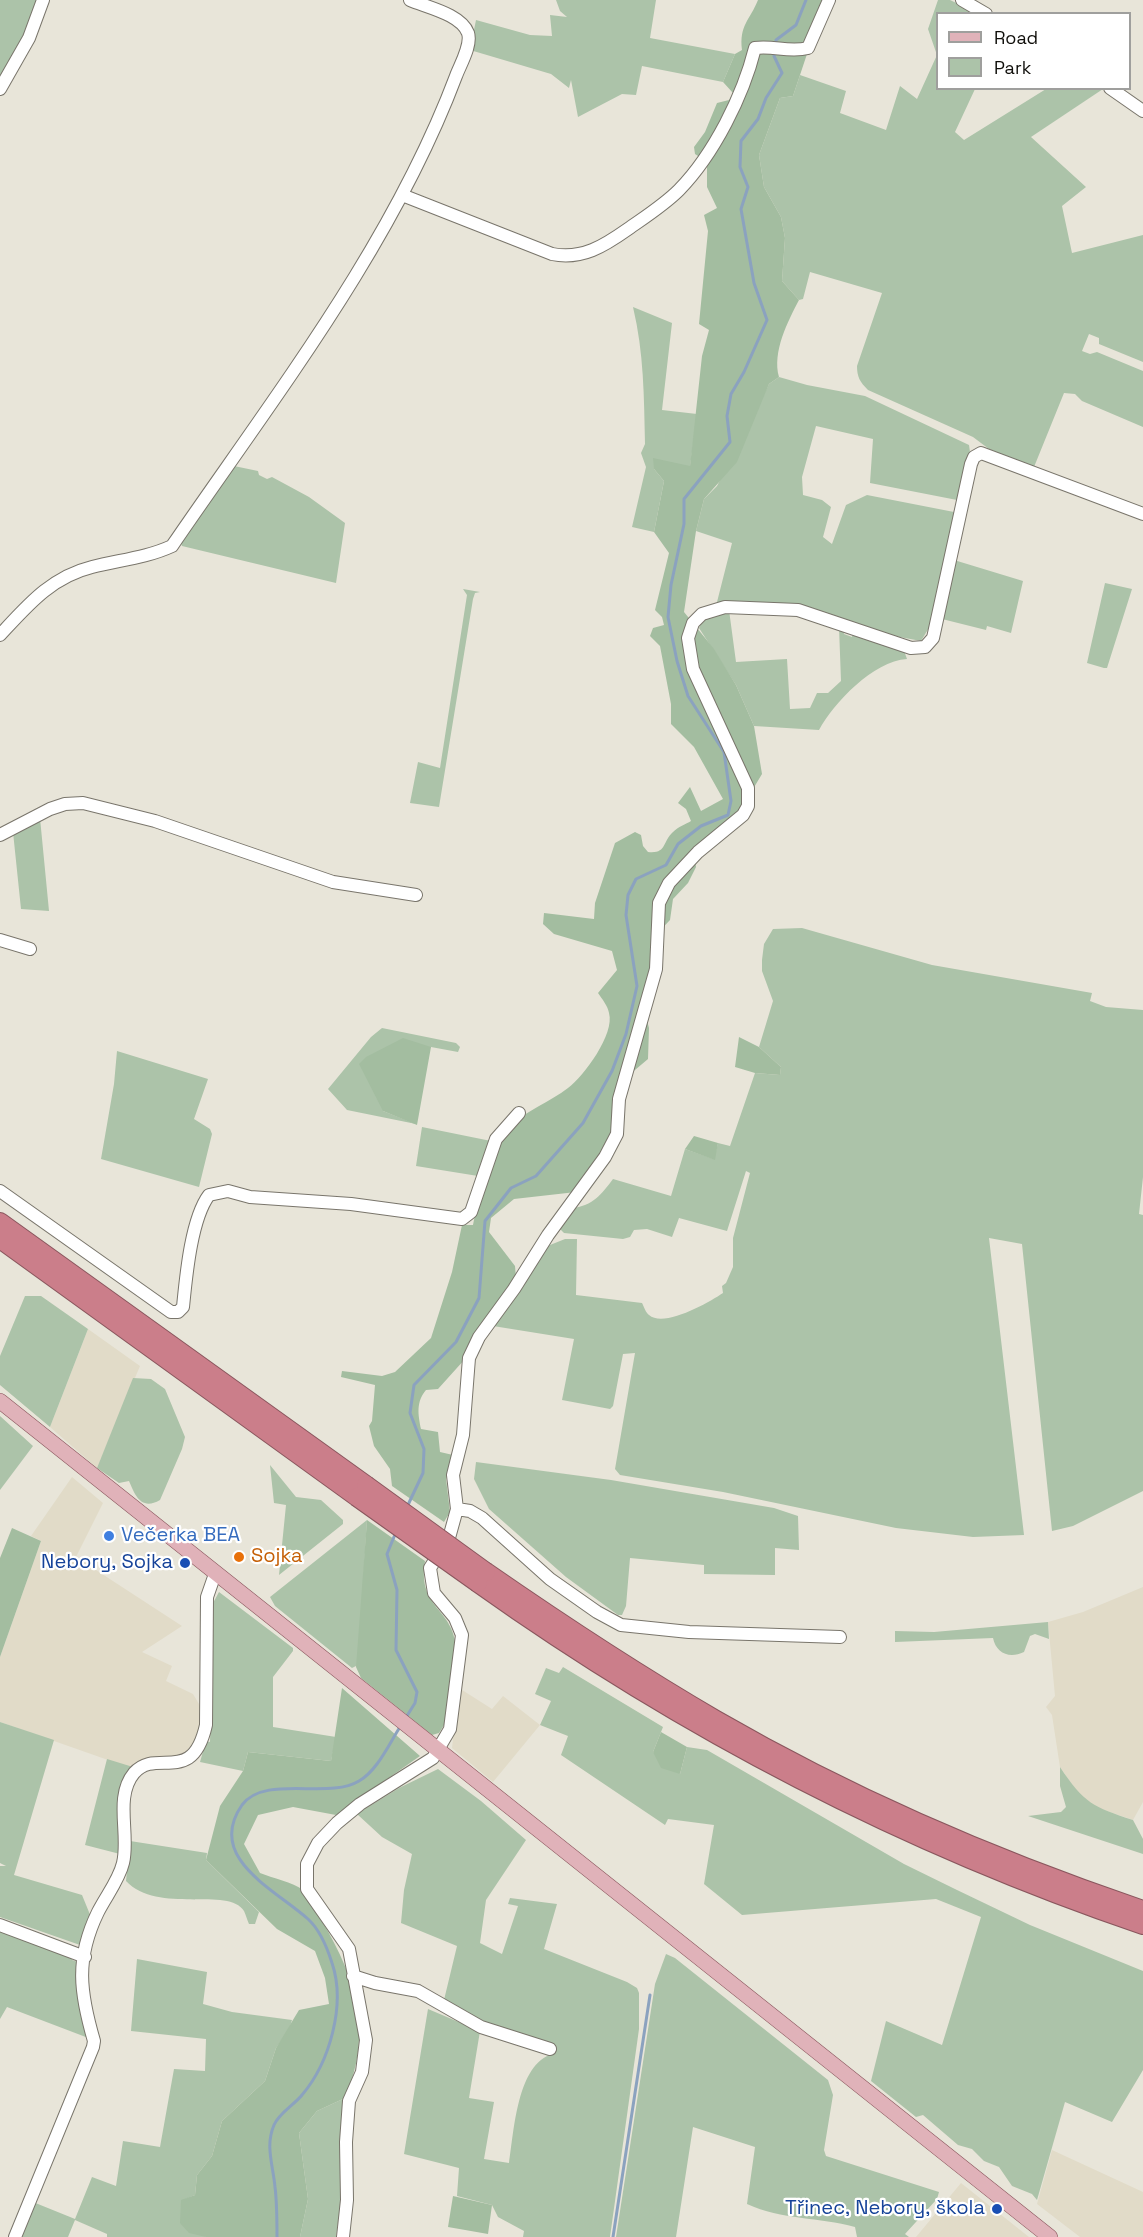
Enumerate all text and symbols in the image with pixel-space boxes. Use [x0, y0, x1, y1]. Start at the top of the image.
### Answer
legend [936, 12, 1131, 90]
text: Road [994, 26, 1038, 49]
text: Park [994, 56, 1031, 79]
place label: Večerka BEA [121, 1524, 240, 1548]
marker: Večerka BEA [102, 1529, 116, 1543]
place label: Sojka [251, 1545, 303, 1569]
marker: Sojka [232, 1550, 246, 1564]
place label: Nebory, Sojka [41, 1551, 173, 1575]
marker: Nebory, Sojka [178, 1556, 192, 1570]
place label: Třinec, Nebory, škola [785, 2197, 985, 2221]
marker: Třinec, Nebory, škola [990, 2202, 1004, 2216]

